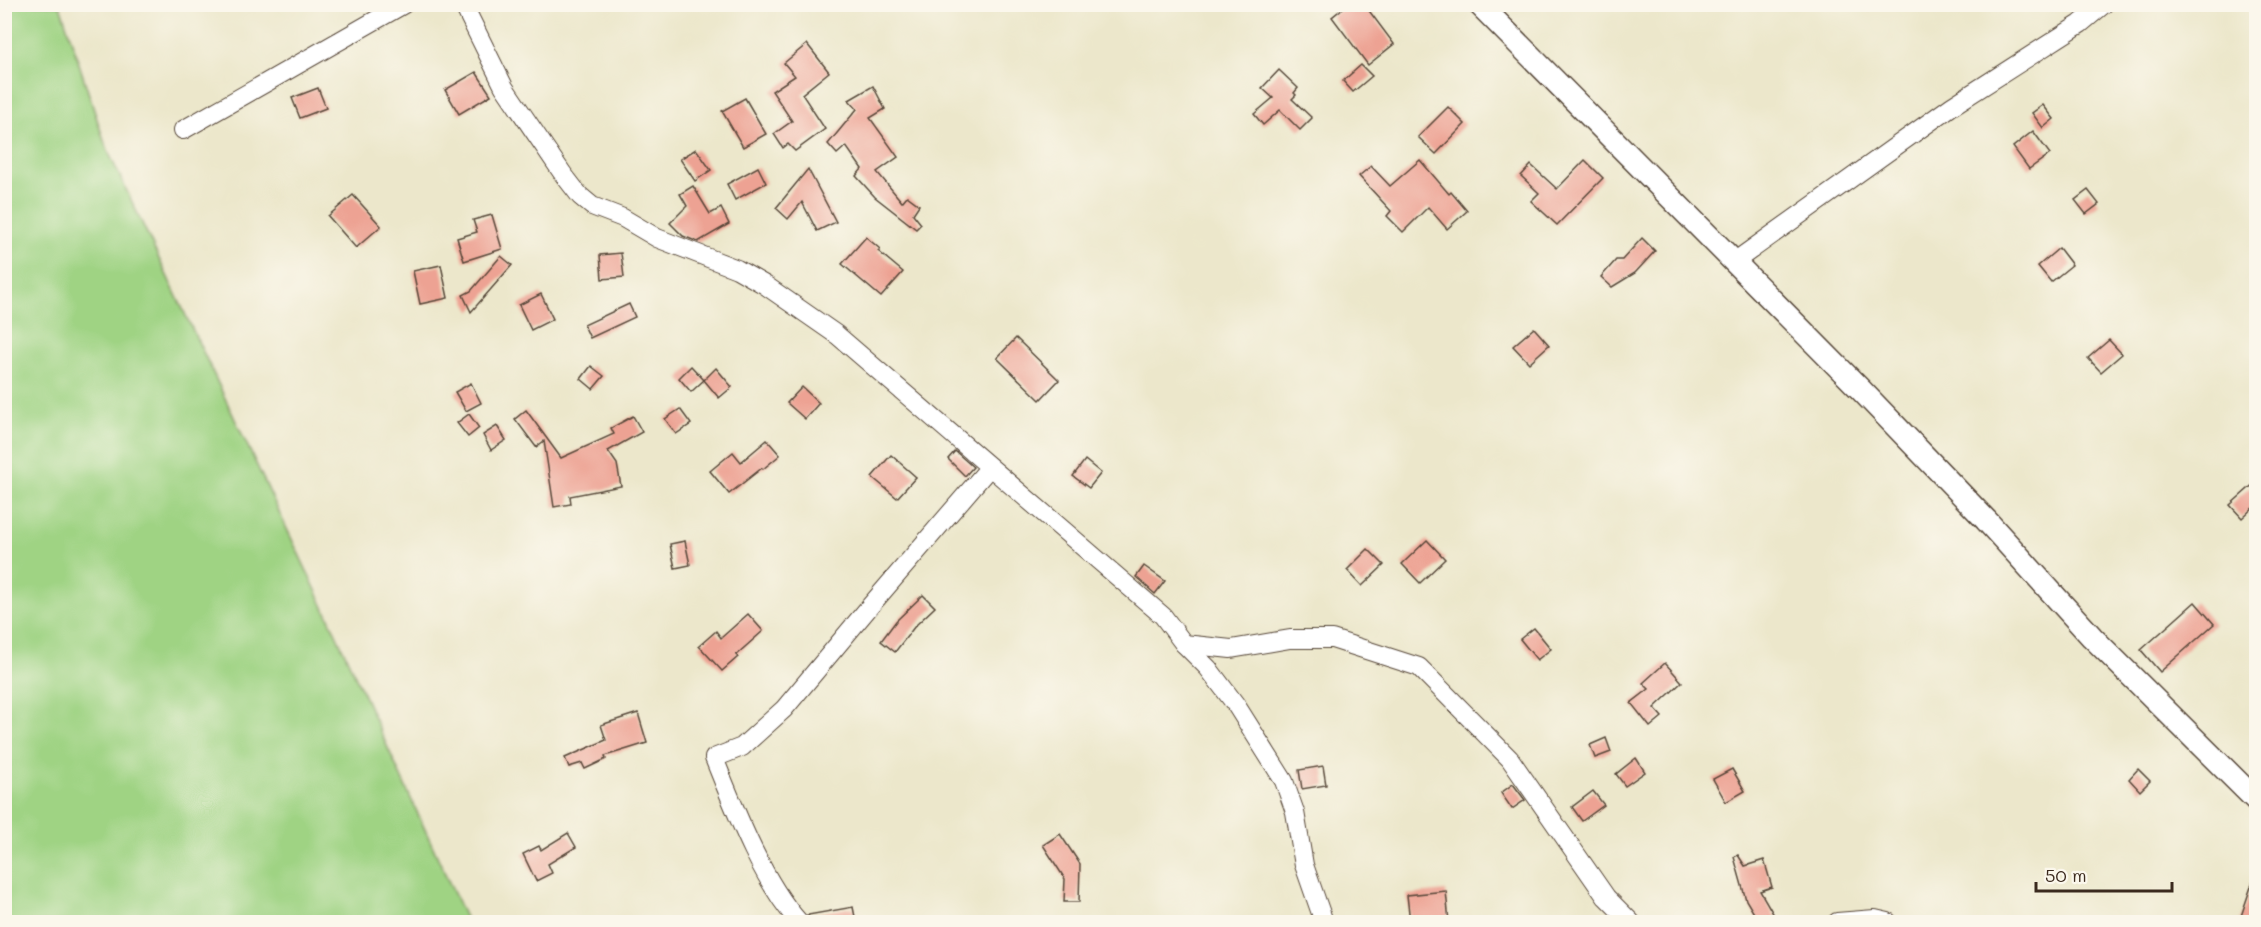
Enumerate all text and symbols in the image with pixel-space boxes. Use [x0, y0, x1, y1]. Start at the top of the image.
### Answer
scale bar [2036, 855, 2172, 893]
text: 50 m [2045, 863, 2087, 887]

